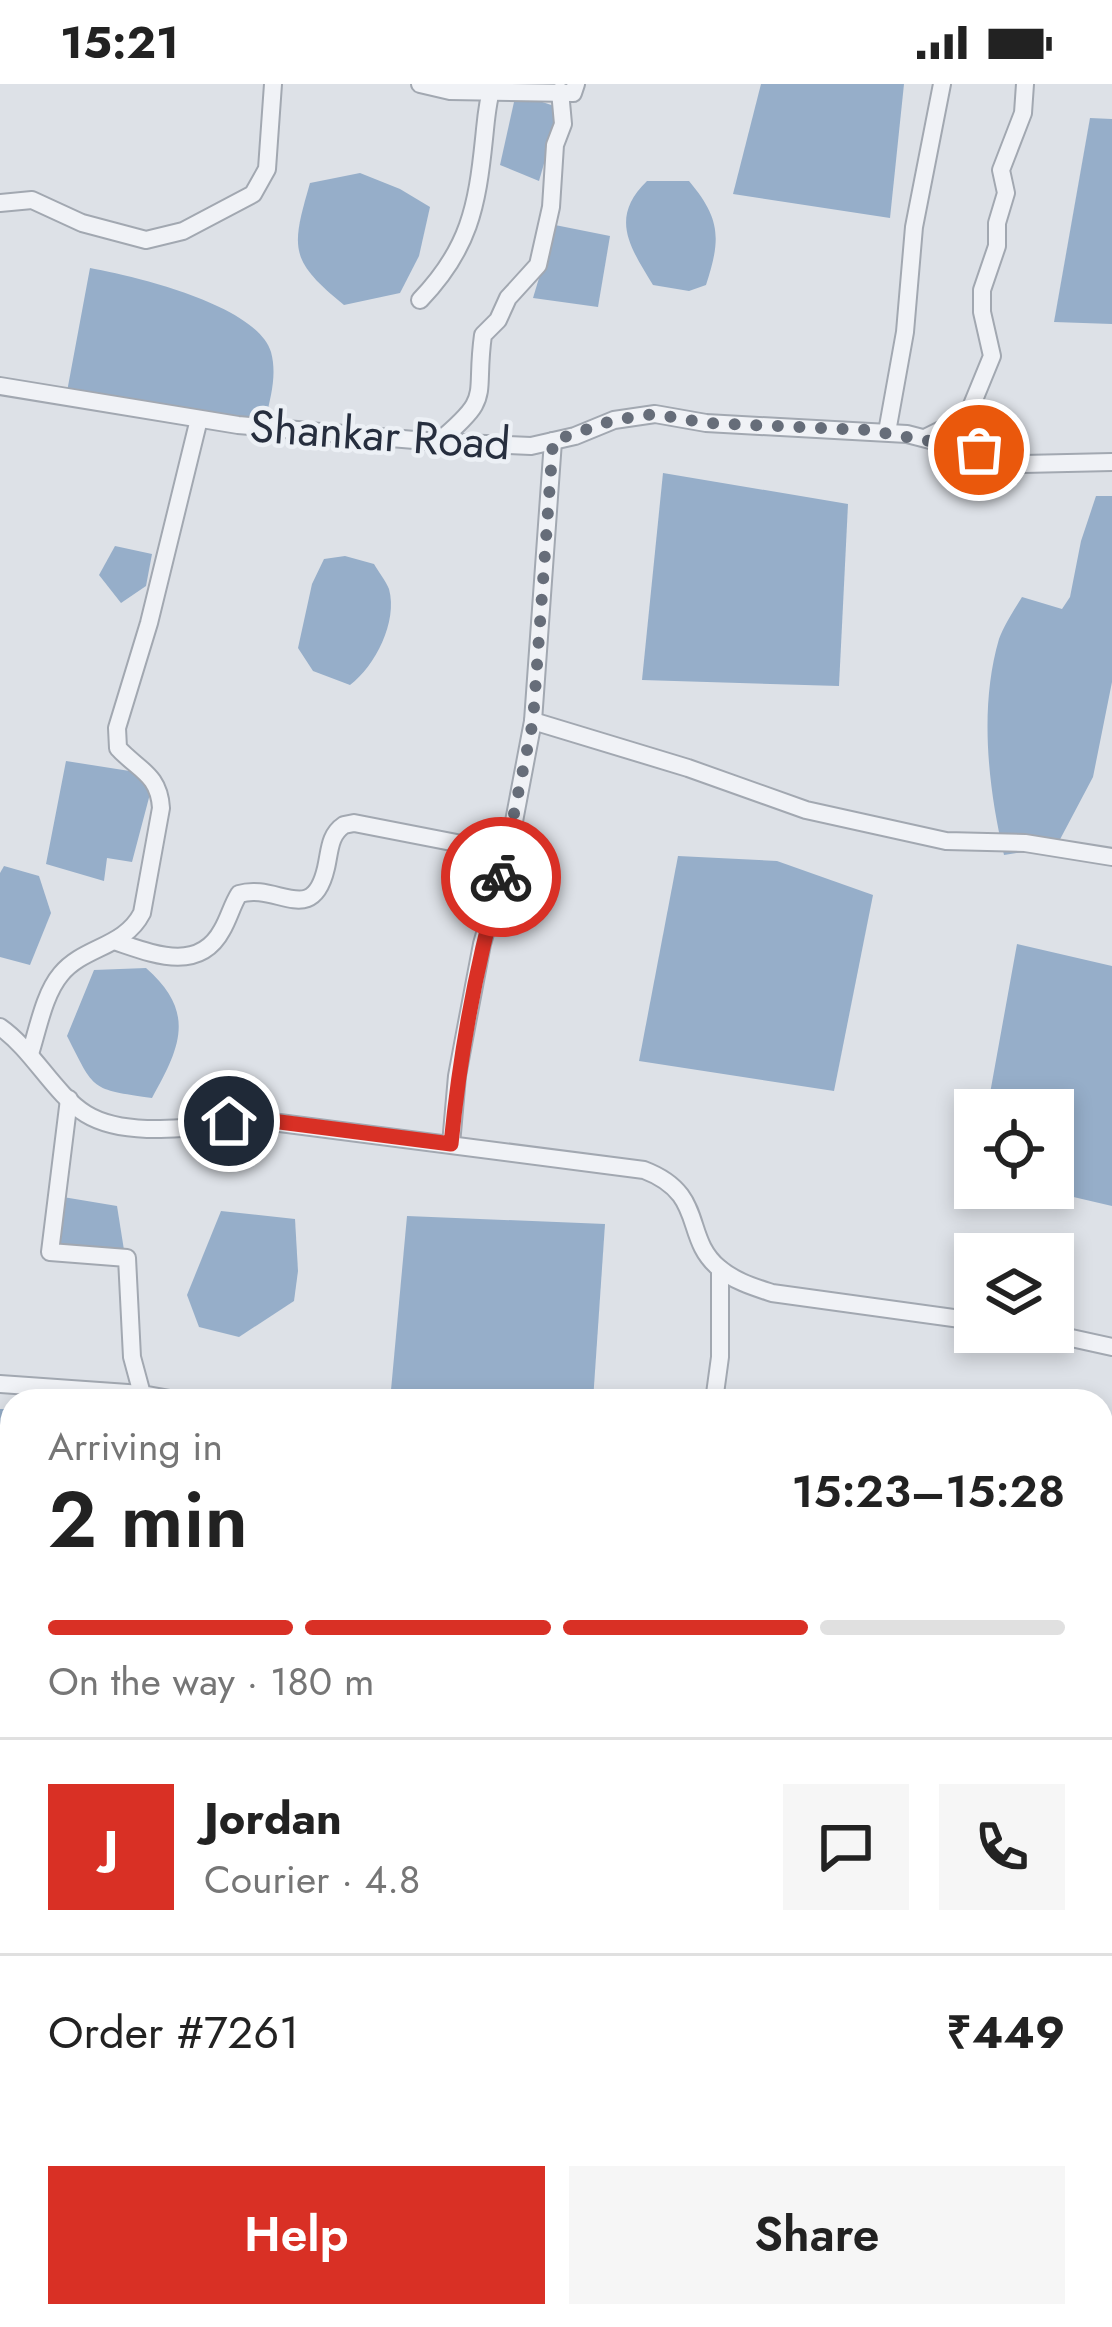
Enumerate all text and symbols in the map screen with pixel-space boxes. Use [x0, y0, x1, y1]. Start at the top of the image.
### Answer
text: 15:21 [60, 10, 179, 75]
street label: Shankar Road [248, 393, 512, 477]
pin [928, 399, 1030, 501]
icon: bag [946, 417, 1012, 483]
courier [441, 817, 561, 937]
icon: bike [468, 844, 534, 910]
pin [178, 1070, 280, 1172]
icon: home [196, 1088, 262, 1154]
map controls [954, 1089, 1074, 1353]
button: locate [954, 1089, 1074, 1209]
button: layers [954, 1233, 1074, 1353]
text: Arriving in [48, 1418, 223, 1475]
text: 15:23–15:28 [791, 1459, 1065, 1524]
text: 2 min [48, 1464, 248, 1576]
text: On the way · 180 m [48, 1653, 374, 1710]
button: chat [783, 1784, 909, 1910]
button: phone [939, 1784, 1065, 1910]
text: Jordan [204, 1786, 342, 1851]
text: J [104, 1814, 118, 1879]
text: Courier · 4.8 [204, 1851, 420, 1908]
text: Order #7261 [48, 2000, 299, 2065]
text: ₹449 [946, 2000, 1065, 2065]
button: Help [48, 2166, 545, 2304]
button: Share [569, 2166, 1065, 2304]

